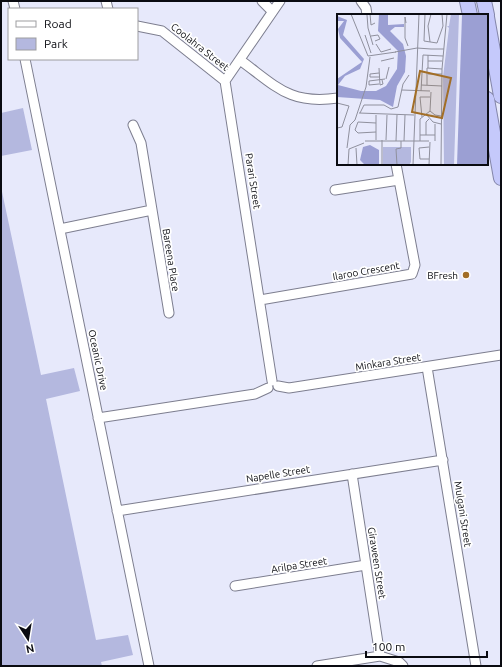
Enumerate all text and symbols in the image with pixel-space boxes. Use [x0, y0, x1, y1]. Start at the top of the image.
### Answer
legend [8, 8, 138, 60]
inset map [337, 14, 488, 165]
text: Road [44, 17, 72, 30]
street label: Coolahra Street [169, 21, 231, 73]
text: Park [44, 37, 68, 50]
street label: Parari Street [243, 152, 263, 210]
street label: Bareena Place [161, 228, 181, 292]
street label: Ilaroo Crescent [332, 260, 400, 282]
place label: BFresh [427, 270, 458, 281]
marker: BFresh [461, 270, 471, 280]
street label: Oceanic Drive [86, 329, 110, 391]
street label: Minkara Street [354, 351, 422, 373]
street label: Napelle Street [245, 464, 311, 484]
street label: Mulgani Street [452, 480, 474, 548]
street label: Giraween Street [366, 526, 388, 600]
street label: Arilpa Street [270, 555, 328, 575]
north arrow [8, 619, 48, 659]
scale bar [366, 633, 487, 659]
text: 100 m [372, 640, 405, 653]
text: N [25, 642, 35, 656]

